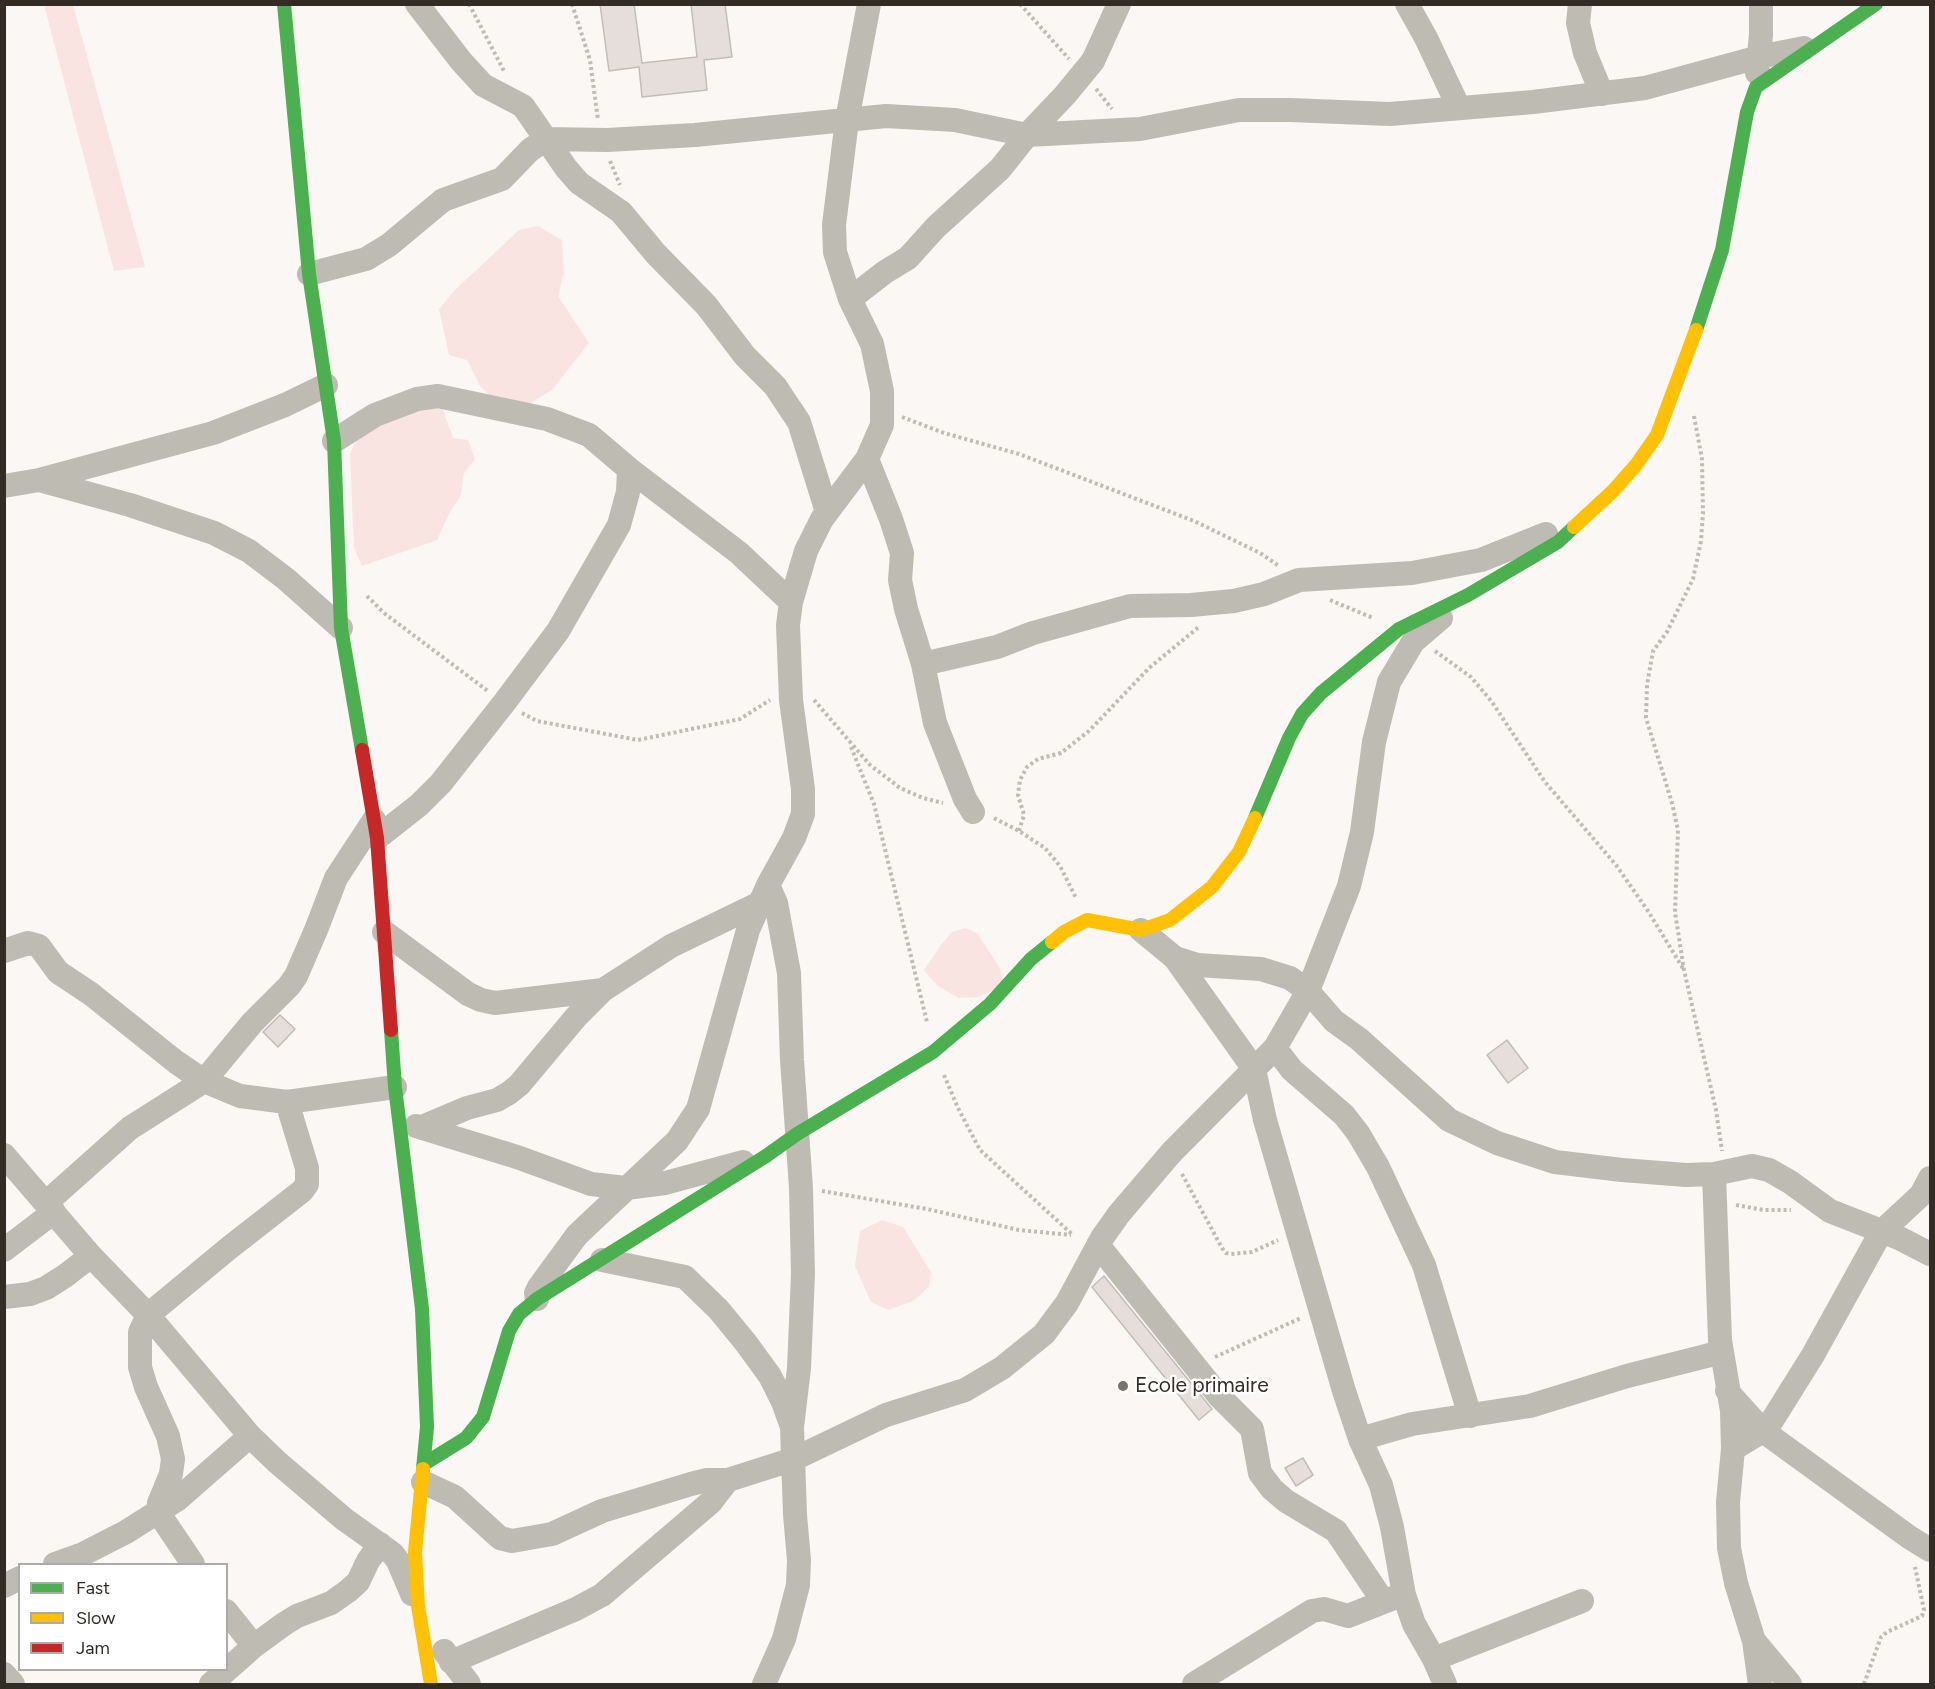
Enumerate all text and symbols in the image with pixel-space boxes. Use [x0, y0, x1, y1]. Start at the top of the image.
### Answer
place label: Ecole primaire [1135, 1373, 1269, 1399]
marker: Ecole primaire [1116, 1379, 1130, 1393]
legend [18, 1563, 228, 1671]
text: Fast [76, 1577, 110, 1599]
text: Slow [76, 1607, 115, 1629]
text: Jam [76, 1637, 110, 1659]

